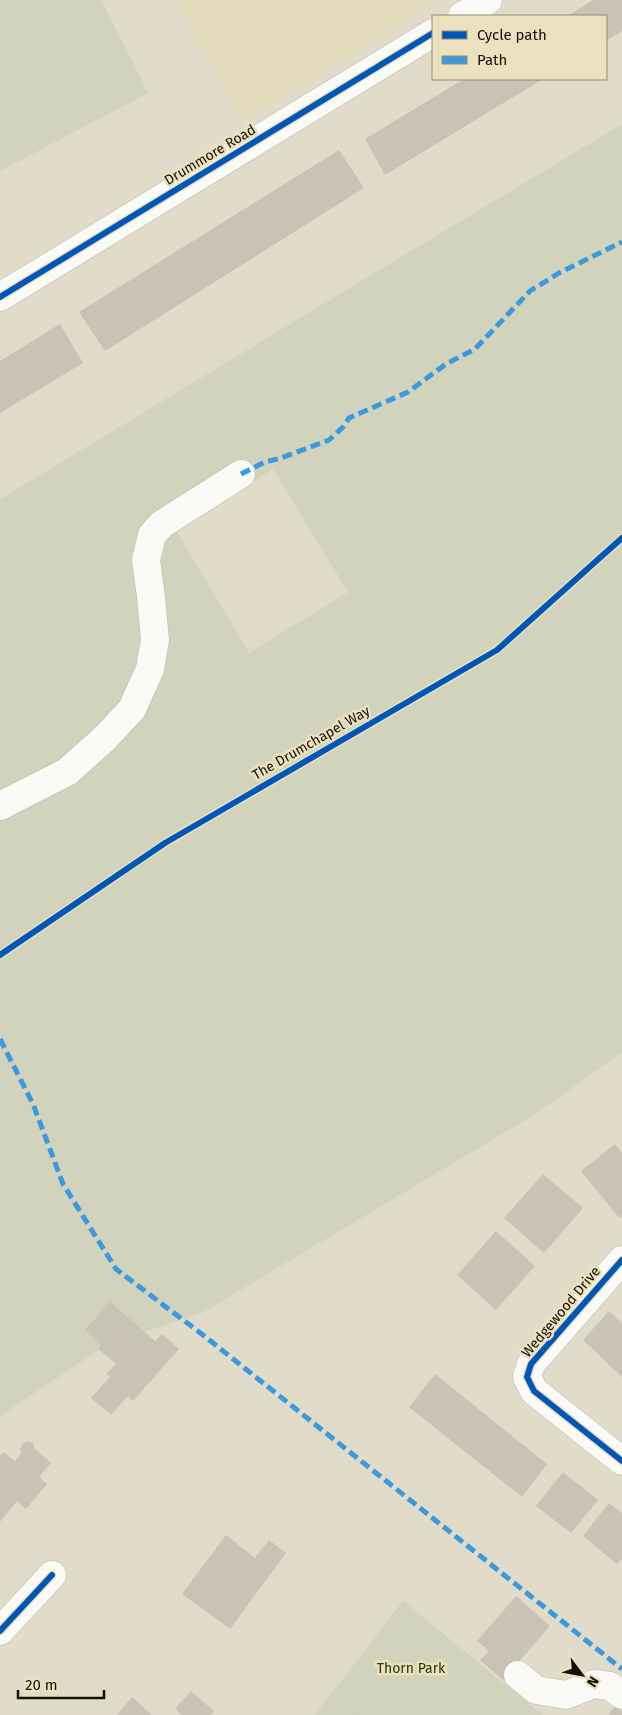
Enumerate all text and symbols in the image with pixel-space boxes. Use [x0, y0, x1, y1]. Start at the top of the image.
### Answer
legend [432, 15, 607, 80]
text: Cycle path [477, 26, 547, 44]
text: Path [477, 51, 507, 69]
street label: Drummore Road [161, 121, 259, 189]
street label: The Drumchapel Way [249, 702, 373, 784]
street label: Wedgewood Drive [518, 1263, 604, 1361]
north arrow [557, 1650, 607, 1700]
park label: Thorn Park [377, 1660, 446, 1677]
scale bar [18, 1668, 104, 1700]
text: N [583, 1673, 602, 1690]
text: 20 m [25, 1676, 58, 1694]

